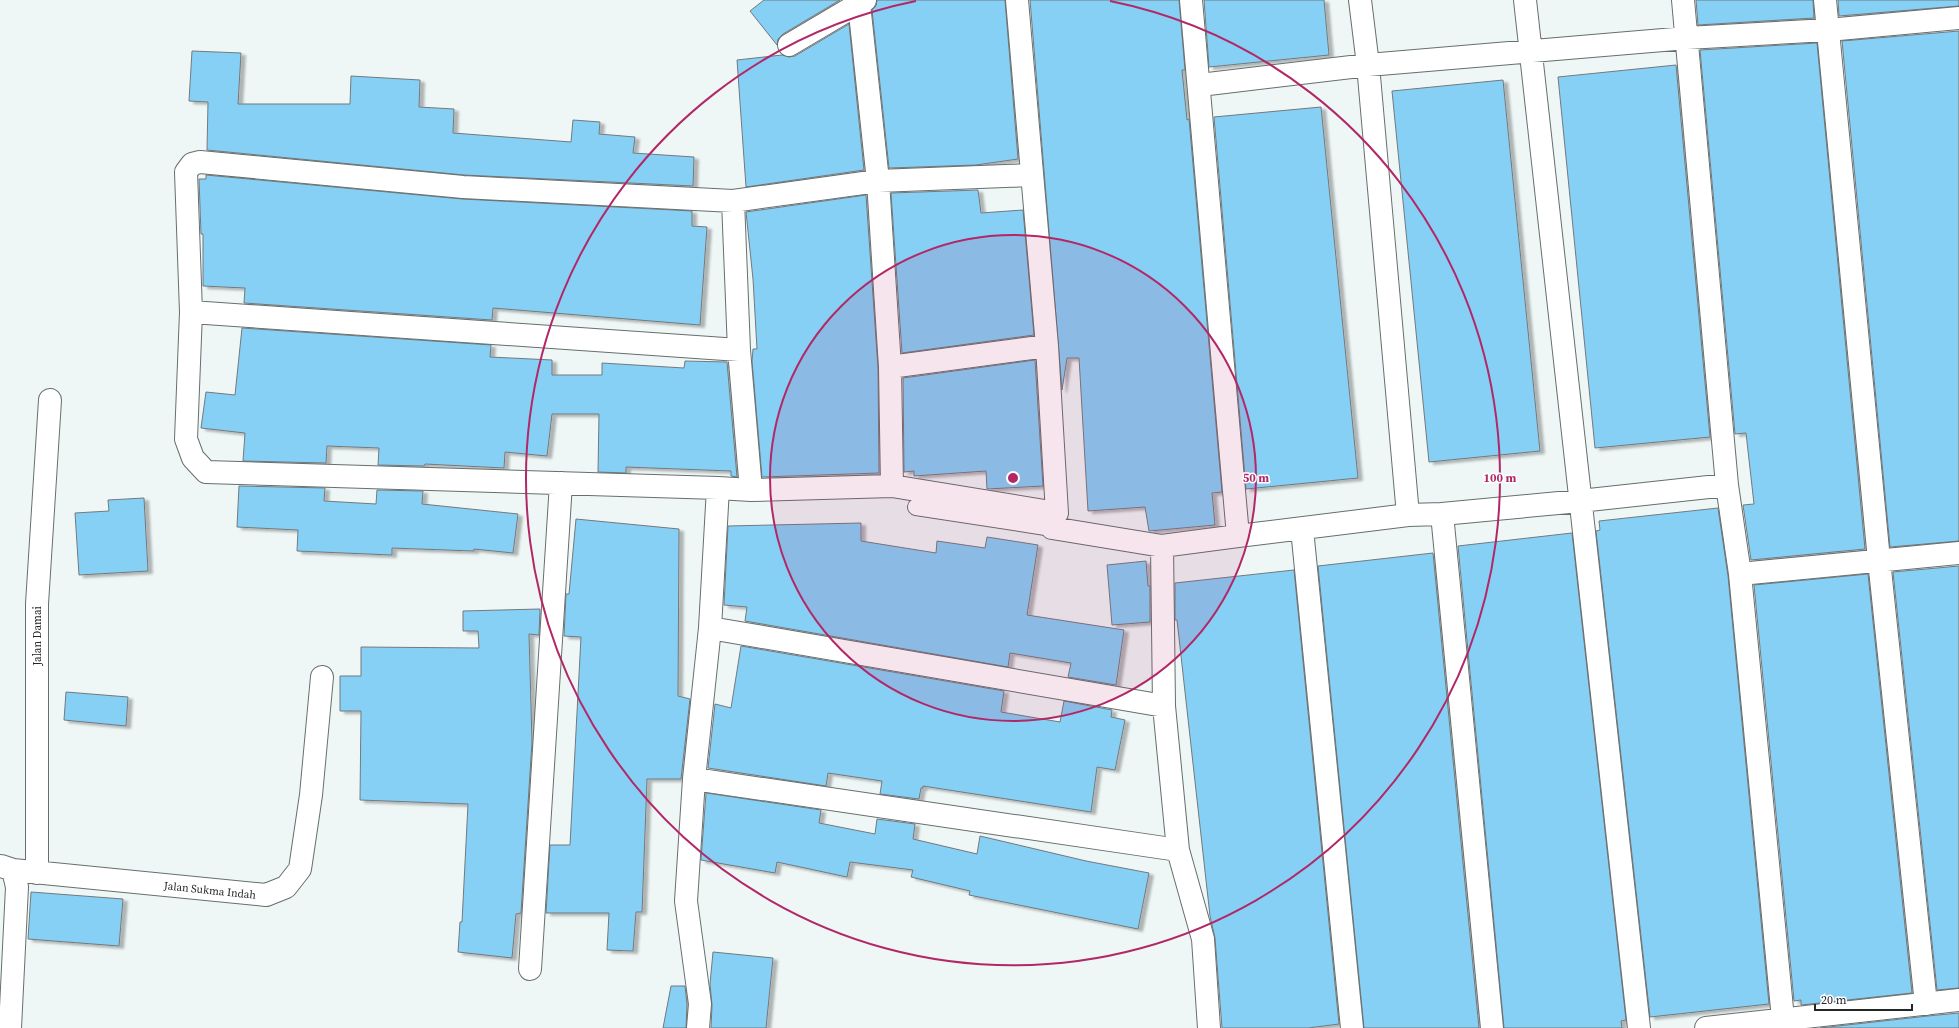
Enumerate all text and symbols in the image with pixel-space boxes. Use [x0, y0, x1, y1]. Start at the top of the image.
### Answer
text: 50 m [1243, 470, 1269, 486]
text: 100 m [1484, 470, 1517, 486]
centre of rings [1006, 471, 1020, 485]
street label: Jalan Damai [30, 606, 45, 667]
street label: Jalan Sukma Indah [162, 878, 257, 903]
scale bar [1815, 986, 1912, 1012]
text: 20 m [1821, 992, 1847, 1008]

